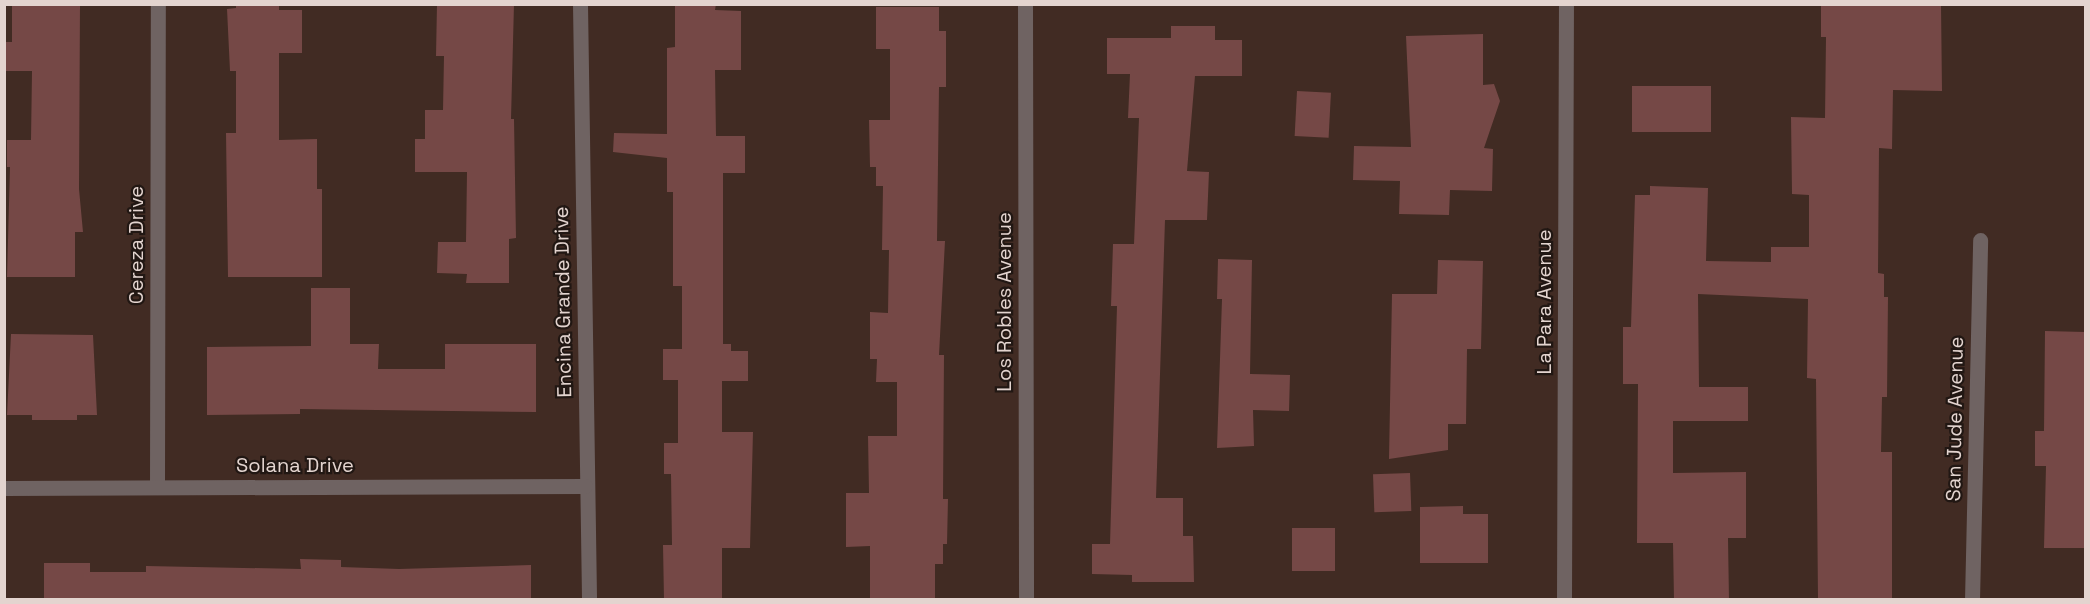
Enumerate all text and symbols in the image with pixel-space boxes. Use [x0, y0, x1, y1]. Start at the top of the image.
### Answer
street label: Cereza Drive [124, 186, 148, 304]
street label: Encina Grande Drive [549, 206, 577, 398]
street label: Los Robles Avenue [992, 212, 1016, 392]
street label: La Para Avenue [1532, 229, 1556, 375]
street label: San Jude Avenue [1942, 336, 1968, 502]
street label: Solana Drive [236, 453, 354, 477]

